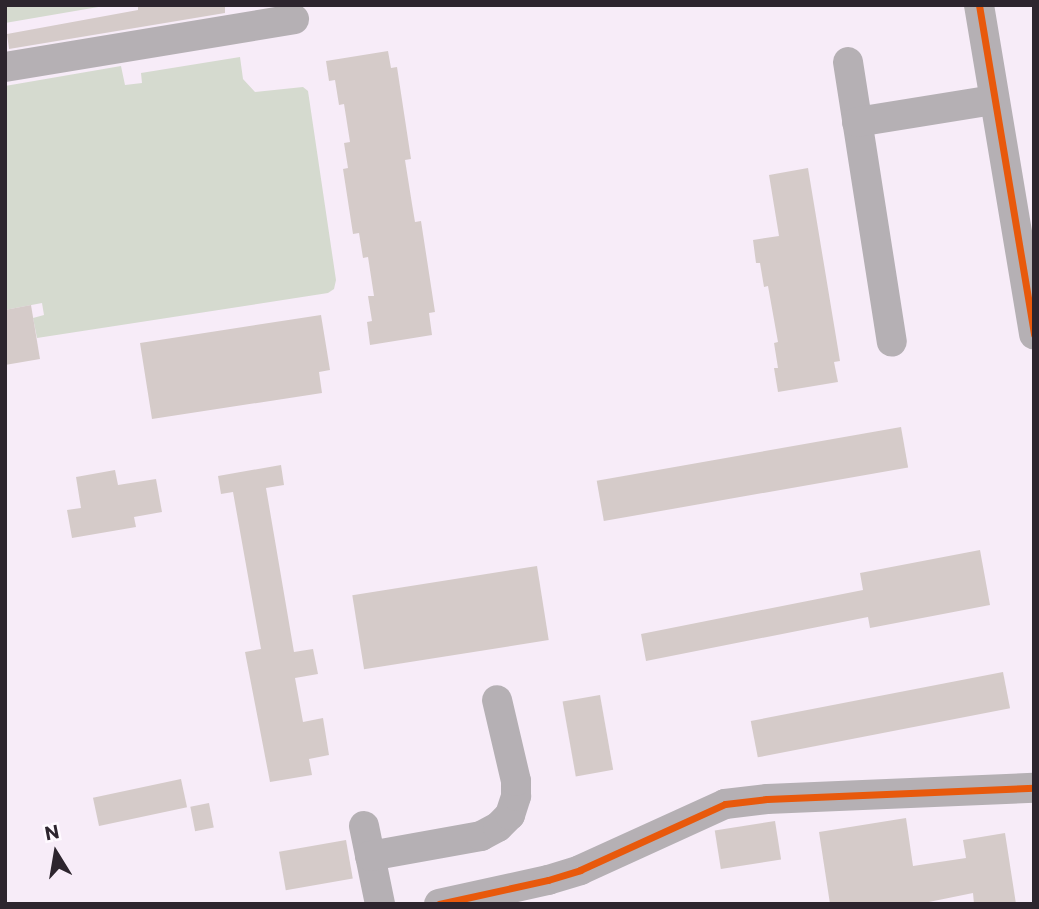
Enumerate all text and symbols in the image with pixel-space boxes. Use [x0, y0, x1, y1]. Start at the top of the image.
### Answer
north arrow [21, 818, 91, 888]
text: N [43, 819, 61, 845]

